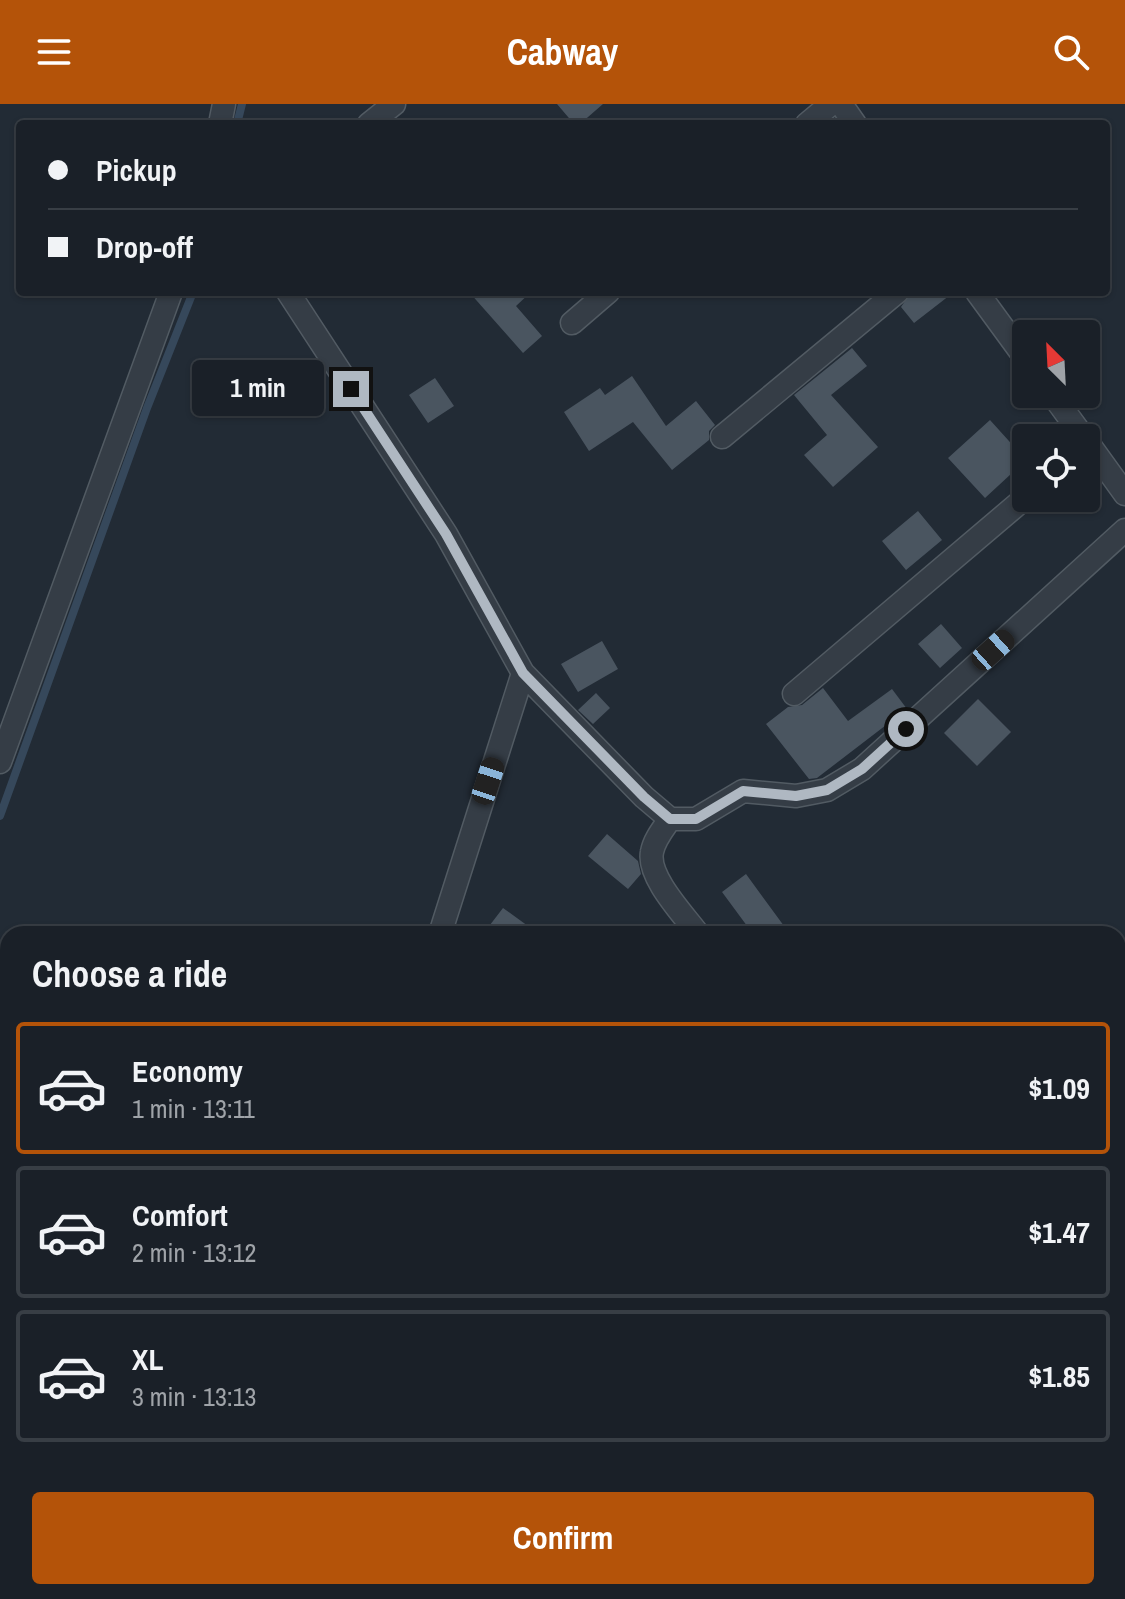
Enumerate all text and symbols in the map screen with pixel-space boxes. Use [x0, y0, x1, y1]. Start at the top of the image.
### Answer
text: Cabway [507, 28, 618, 76]
icon: menu [32, 30, 76, 74]
icon: search [1049, 30, 1093, 74]
text: Pickup [96, 150, 177, 190]
text: Drop-off [96, 227, 193, 267]
north arrow [1012, 320, 1100, 408]
map controls [1012, 320, 1100, 512]
callout: 1 min [191, 361, 323, 417]
text: 1 min [230, 370, 286, 405]
route end [333, 371, 369, 407]
button: locate [1012, 424, 1100, 512]
car [967, 625, 1019, 675]
route start [888, 711, 924, 747]
car [469, 754, 507, 808]
text: Choose a ride [32, 950, 227, 998]
text: Economy [132, 1051, 243, 1091]
icon: car [36, 1052, 108, 1124]
text: $1.09 [1028, 1068, 1090, 1108]
text: 1 min · 13:11 [132, 1091, 255, 1126]
text: Comfort [132, 1195, 228, 1235]
icon: car [36, 1196, 108, 1268]
text: $1.47 [1028, 1212, 1090, 1252]
text: 2 min · 13:12 [132, 1235, 256, 1270]
text: XL [132, 1339, 163, 1379]
icon: car [36, 1340, 108, 1412]
text: $1.85 [1028, 1356, 1090, 1396]
text: 3 min · 13:13 [132, 1379, 256, 1414]
button: Confirm [32, 1492, 1094, 1584]

